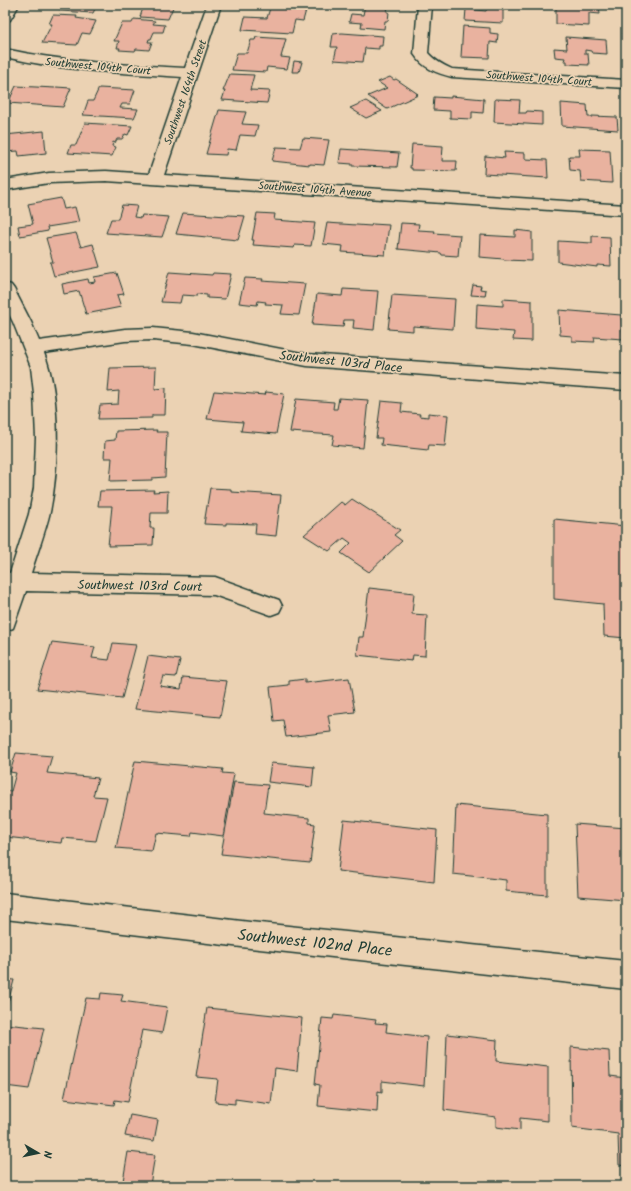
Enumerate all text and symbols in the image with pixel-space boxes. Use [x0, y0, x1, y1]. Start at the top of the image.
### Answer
street label: Southwest 164th Street [160, 37, 213, 147]
street label: Southwest 104th Court [44, 53, 152, 81]
street label: Southwest 104th Court [485, 66, 593, 92]
street label: Southwest 104th Avenue [257, 177, 372, 203]
street label: Southwest 103rd Place [278, 346, 403, 379]
street label: Southwest 103rd Court [77, 575, 203, 598]
street label: Southwest 102nd Place [236, 923, 393, 964]
north arrow [18, 1133, 58, 1173]
text: N [37, 1150, 56, 1159]

